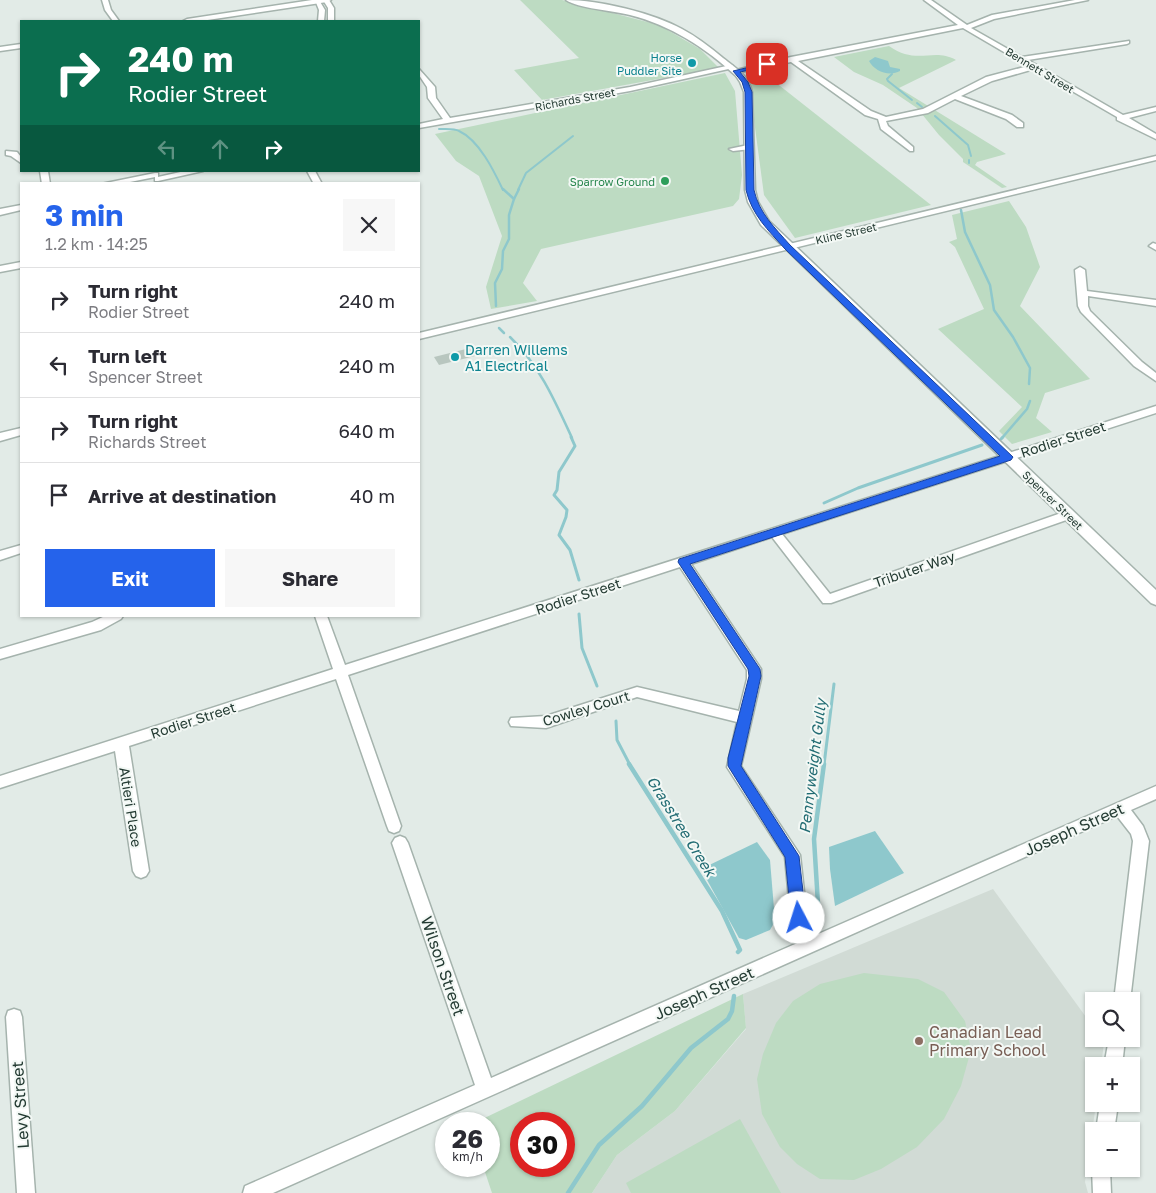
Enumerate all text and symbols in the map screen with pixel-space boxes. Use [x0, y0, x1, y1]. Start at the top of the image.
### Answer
text: 240 m [128, 38, 233, 80]
icon: right [45, 40, 110, 105]
pin [746, 43, 788, 85]
street label: Bennett Street [1003, 44, 1077, 96]
icon: arrive [753, 50, 781, 78]
place label: Horse Puddler Site [617, 51, 682, 77]
marker: Horse Puddler Site [686, 57, 698, 69]
text: Rodier Street [128, 80, 267, 107]
street label: Richards Street [534, 85, 616, 113]
icon: left [153, 135, 181, 163]
icon: ahead [206, 135, 234, 163]
icon: right [259, 135, 287, 163]
place label: Sparrow Ground [570, 175, 655, 188]
marker: Sparrow Ground [659, 175, 671, 187]
text: 3 min [45, 197, 123, 233]
button: close [343, 199, 395, 251]
street label: Kline Street [814, 220, 878, 246]
text: 1.2 km · 14:25 [45, 234, 148, 254]
text: Turn right [88, 279, 178, 302]
icon: right [45, 286, 73, 314]
text: 240 m [339, 289, 395, 312]
text: Rodier Street [88, 302, 189, 322]
place label: Darren Willems A1 Electrical [465, 341, 568, 374]
text: Turn left [88, 344, 167, 367]
icon: left [45, 351, 73, 379]
marker: Darren Willems A1 Electrical [449, 351, 461, 363]
text: 240 m [339, 354, 395, 377]
text: Spencer Street [88, 367, 203, 387]
text: Turn right [88, 409, 178, 432]
icon: right [45, 416, 73, 444]
street label: Rodier Street [1018, 417, 1108, 461]
text: 640 m [339, 419, 395, 442]
text: Richards Street [88, 432, 207, 452]
street label: Spencer Street [1020, 468, 1086, 532]
icon: arrive [45, 481, 73, 509]
text: Arrive at destination [88, 484, 276, 507]
text: 40 m [350, 484, 395, 507]
street label: Tributer Way [871, 547, 957, 591]
button: Exit [45, 549, 215, 607]
button: Share [225, 549, 395, 607]
street label: Rodier Street [533, 574, 623, 618]
street label: Cowley Court [540, 687, 632, 729]
water label: Pennyweight Gully [795, 695, 830, 834]
street label: Rodier Street [148, 698, 238, 742]
street label: Altieri Place [116, 766, 146, 848]
water label: Grasstree Creek [644, 772, 721, 881]
street label: Joseph Street [1021, 798, 1127, 860]
position arrow [772, 891, 824, 943]
street label: Wilson Street [417, 914, 469, 1018]
street label: Joseph Street [651, 962, 757, 1024]
map controls [1085, 992, 1140, 1177]
button: search [1085, 992, 1140, 1047]
place label: Canadian Lead Primary School [929, 1022, 1046, 1060]
marker: Canadian Lead Primary School [913, 1035, 925, 1047]
button: + [1085, 1057, 1140, 1112]
street label: Levy Street [7, 1061, 33, 1149]
speed limit sign: 30 [510, 1112, 575, 1177]
button: − [1085, 1122, 1140, 1177]
text: 26 [452, 1123, 483, 1154]
text: km/h [452, 1149, 483, 1164]

